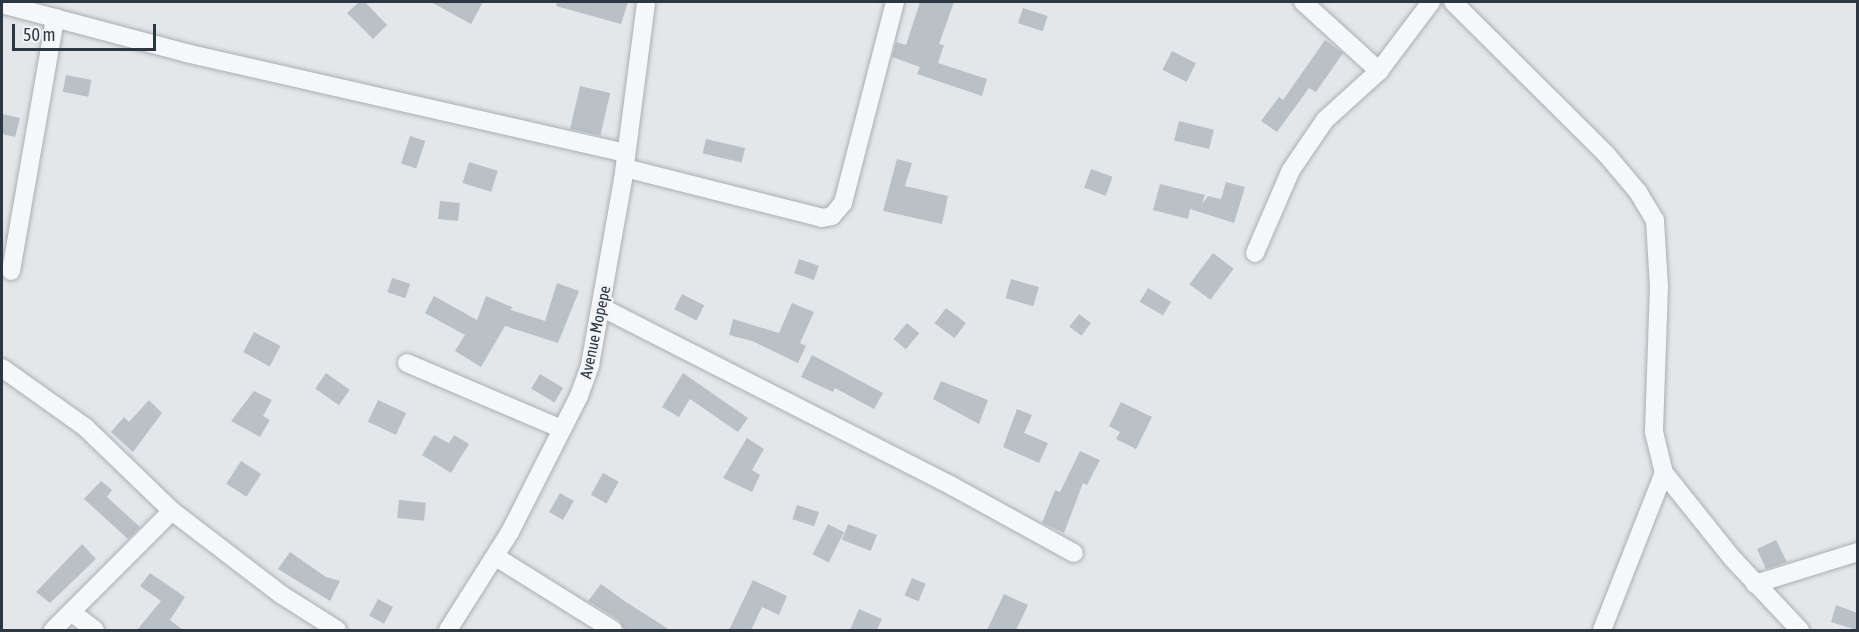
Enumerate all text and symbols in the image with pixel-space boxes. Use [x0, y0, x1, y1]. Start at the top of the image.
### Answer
scale bar [15, 12, 159, 50]
text: 50 m [23, 24, 55, 45]
street label: Avenue Mopepe [576, 284, 614, 380]

